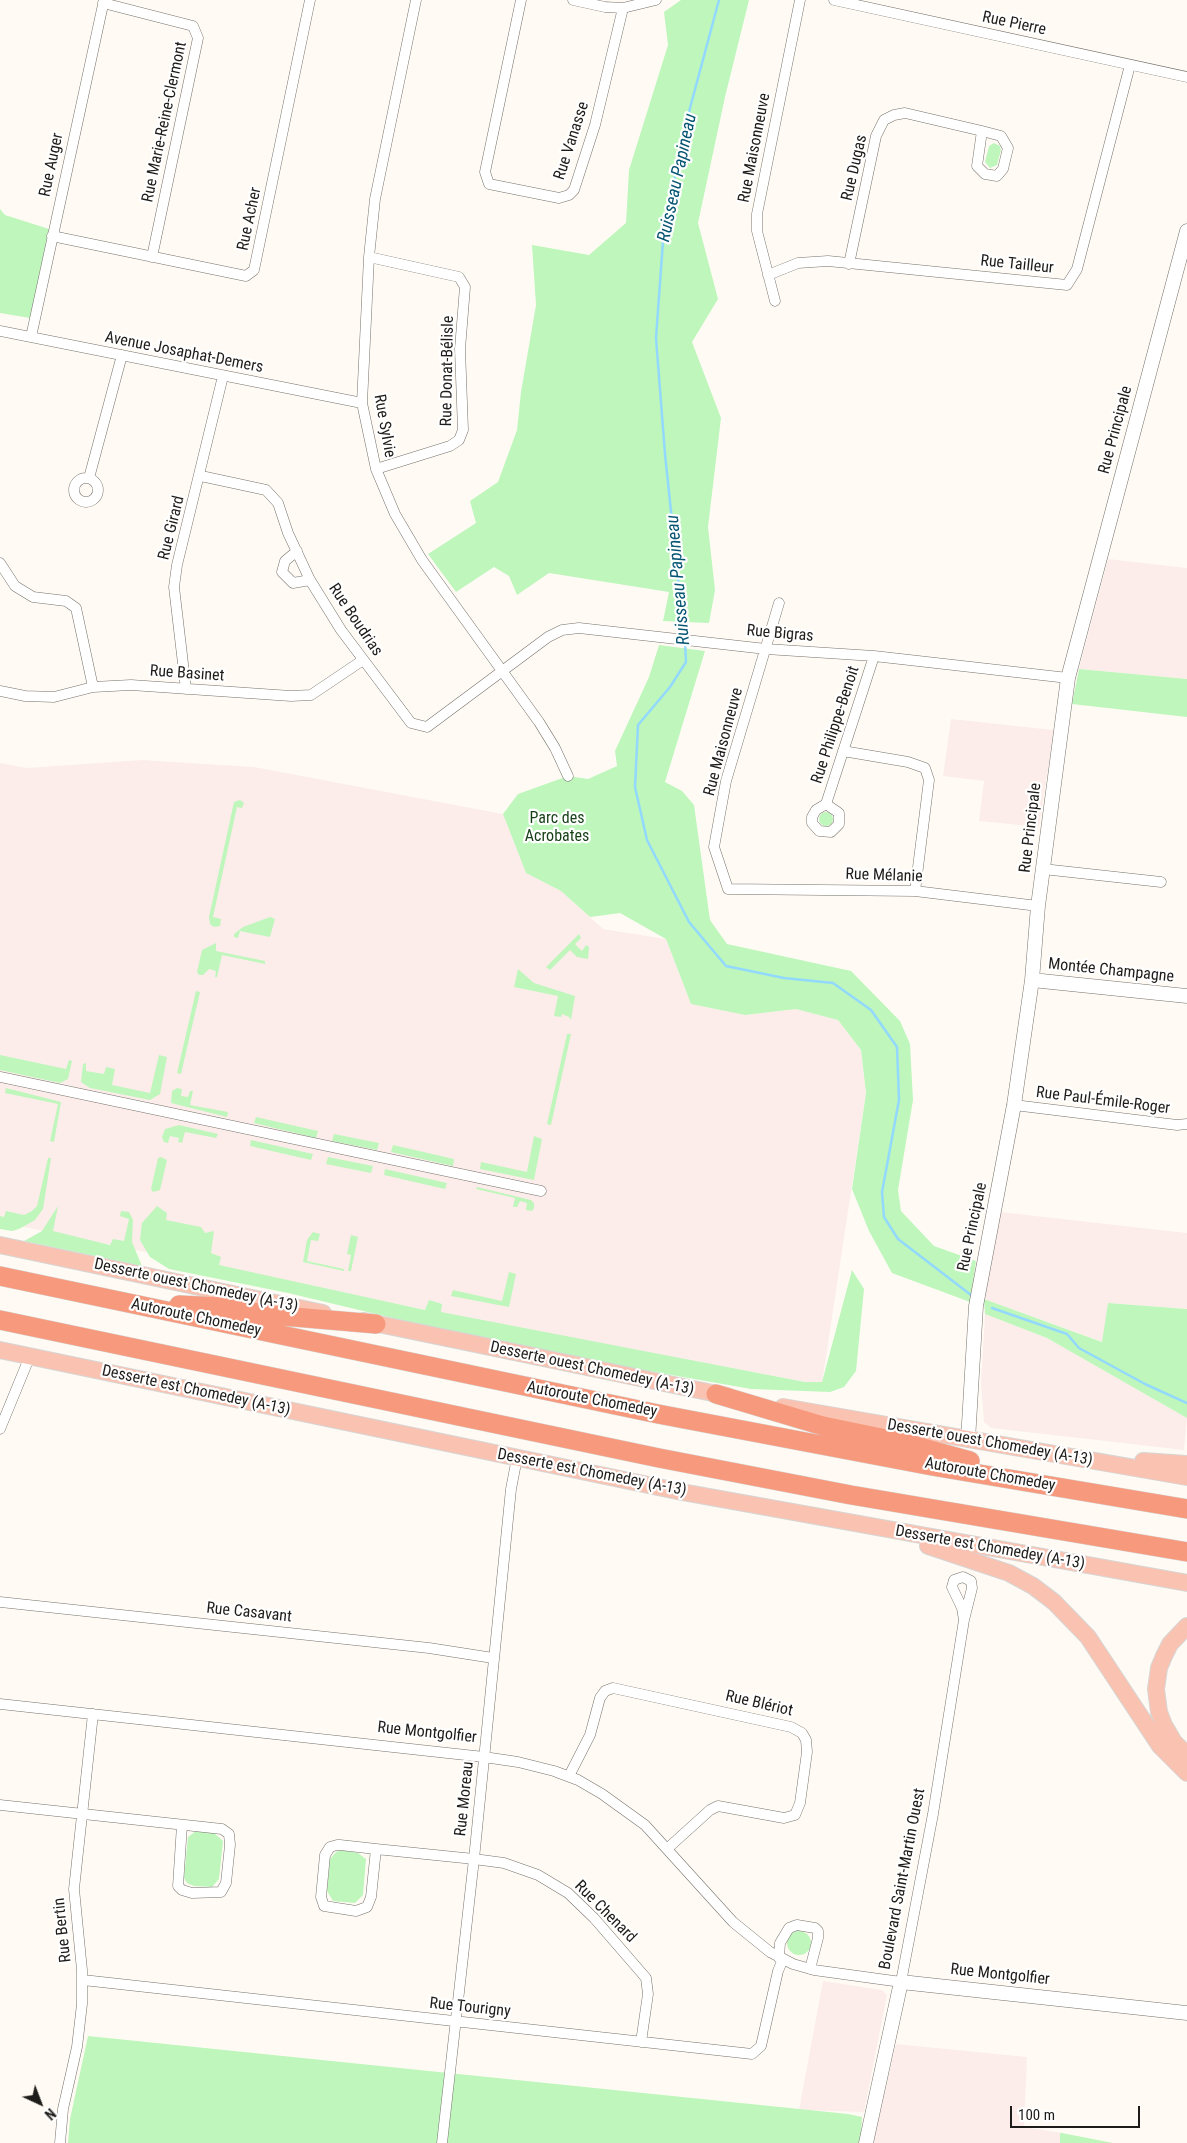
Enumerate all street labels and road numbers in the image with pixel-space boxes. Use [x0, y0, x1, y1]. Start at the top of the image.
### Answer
street label: Rue Pierre [980, 8, 1048, 40]
street label: Rue Marie-Reine-Clermont [139, 40, 191, 204]
street label: Rue Maisonneuve [735, 92, 775, 204]
street label: Rue Vanasse [550, 99, 594, 183]
street label: Rue Auger [36, 131, 68, 199]
street label: Rue Dugas [838, 133, 872, 203]
street label: Rue Acher [234, 186, 266, 252]
street label: Rue Tailleur [979, 252, 1055, 278]
street label: Rue Donat-Bélisle [437, 315, 459, 427]
street label: Avenue Josaphat-Demers [103, 328, 265, 378]
street label: Rue Principale [1095, 384, 1137, 476]
street label: Rue Sylvie [369, 393, 399, 459]
street label: Rue Girard [155, 494, 189, 562]
street label: Rue Boudrias [324, 580, 386, 660]
street label: Rue Bigras [746, 622, 814, 646]
street label: Rue Basinet [149, 662, 225, 686]
street label: Rue Philippe-Benoit [808, 664, 864, 786]
street label: Rue Maisonneuve [700, 686, 748, 798]
street label: Rue Principale [1016, 782, 1046, 874]
street label: Rue Mélanie [845, 865, 923, 887]
street label: Montée Champagne [1047, 955, 1175, 987]
street label: Rue Paul-Émile-Roger [1035, 1083, 1171, 1119]
street label: Rue Principale [954, 1181, 992, 1273]
street label: Desserte ouest Chomedey (A-13) [92, 1255, 300, 1317]
street label: Autoroute Chomedey [129, 1295, 263, 1341]
street label: Desserte ouest Chomedey (A-13) [488, 1338, 696, 1400]
street label: Desserte est Chomedey (A-13) [100, 1362, 292, 1420]
street label: Autoroute Chomedey [525, 1378, 659, 1422]
street label: Desserte ouest Chomedey (A-13) [886, 1415, 1094, 1471]
street label: Desserte est Chomedey (A-13) [496, 1445, 688, 1501]
street label: Autoroute Chomedey [923, 1454, 1057, 1496]
street label: Desserte est Chomedey (A-13) [894, 1522, 1086, 1574]
street label: Rue Casavant [205, 1599, 293, 1627]
street label: Rue Blériot [723, 1687, 795, 1721]
street label: Rue Montgolfier [376, 1718, 478, 1748]
street label: Rue Moreau [452, 1761, 478, 1837]
street label: Boulevard Saint-Martin Ouest [876, 1787, 930, 1971]
street label: Rue Chenard [570, 1877, 640, 1947]
street label: Rue Bertin [50, 1897, 76, 1963]
street label: Rue Montgolfier [949, 1960, 1051, 1990]
street label: Rue Tourigny [428, 1994, 512, 2022]

